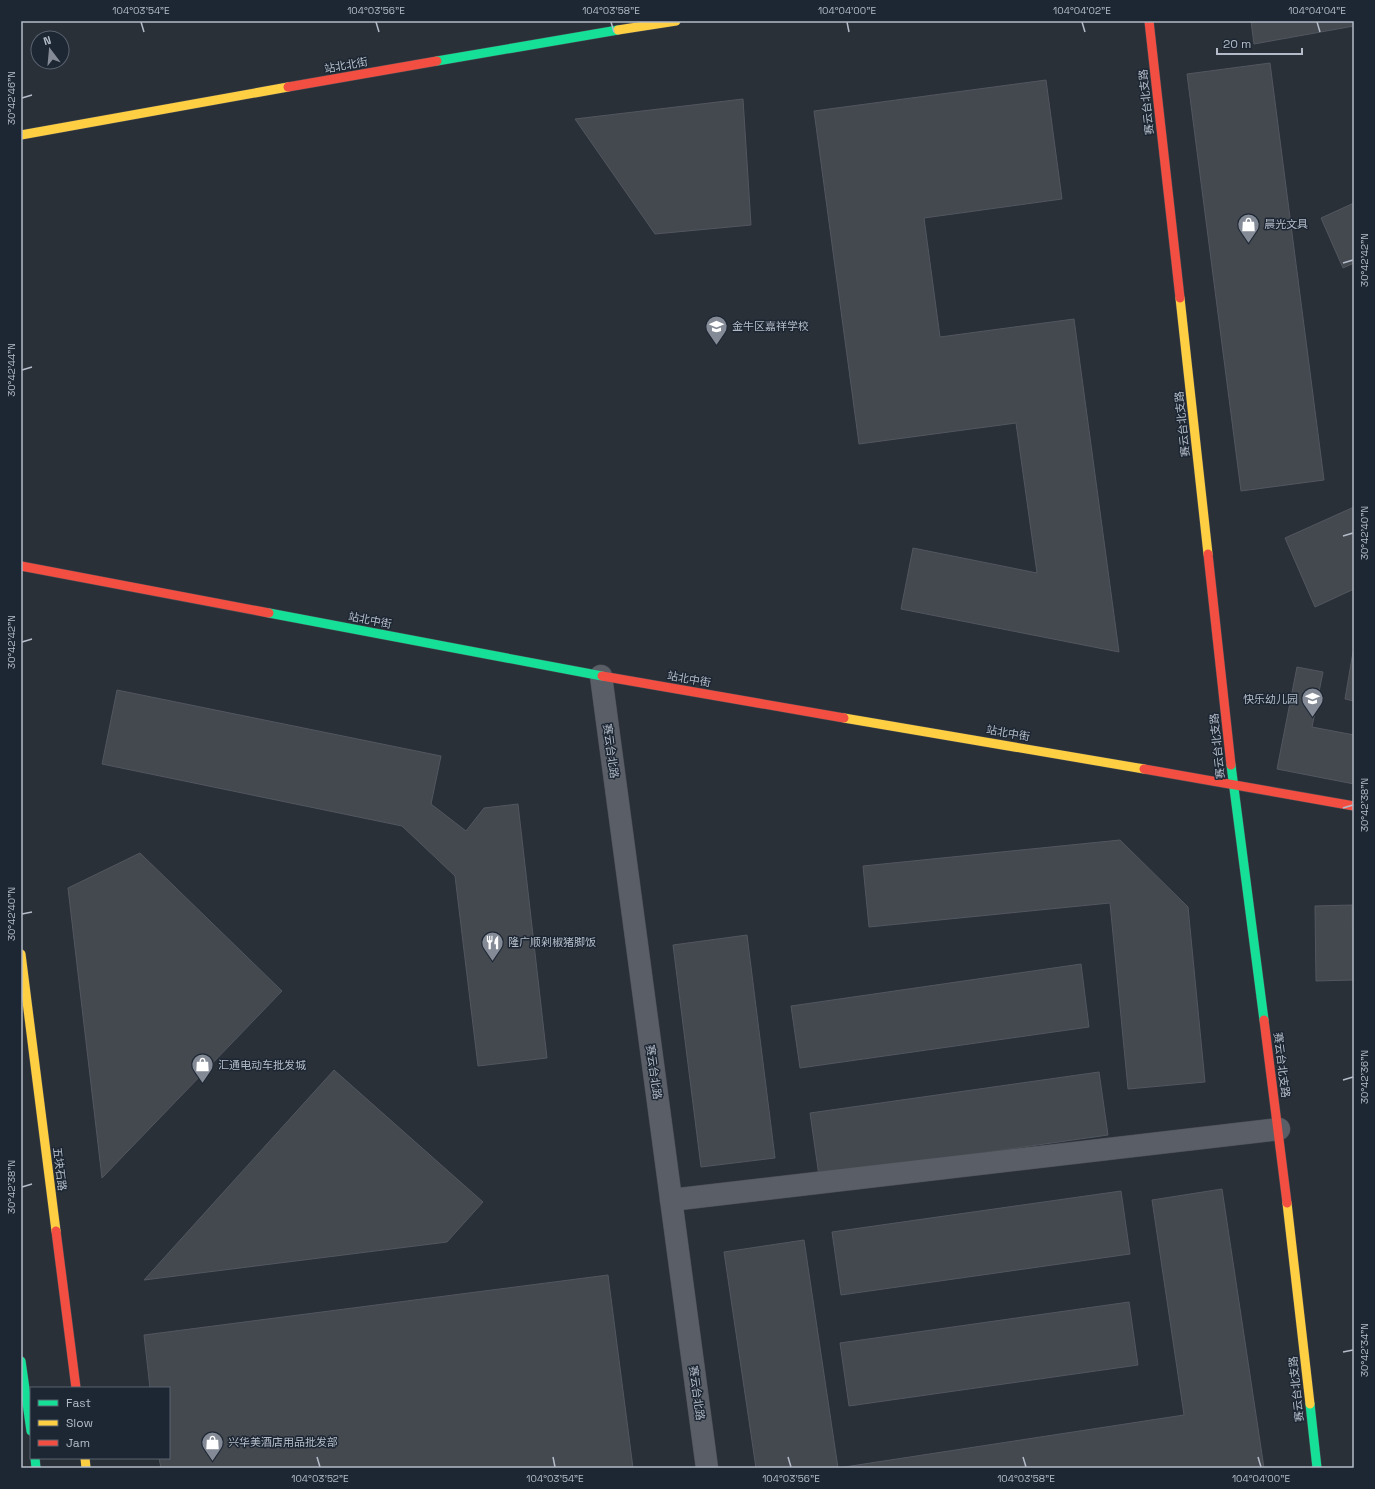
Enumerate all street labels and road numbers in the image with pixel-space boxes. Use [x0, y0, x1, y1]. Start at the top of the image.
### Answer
street label: 站北北街 [323, 54, 369, 76]
street label: 赛云台北支路 [1136, 68, 1156, 136]
street label: 赛云台北支路 [1172, 390, 1192, 458]
street label: 站北中街 [347, 609, 393, 631]
street label: 站北中街 [666, 668, 712, 690]
street label: 赛云台北支路 [1207, 712, 1227, 780]
street label: 站北中街 [985, 722, 1031, 744]
street label: 赛云台北路 [600, 723, 622, 779]
street label: 赛云台北支路 [1271, 1031, 1293, 1099]
street label: 赛云台北路 [643, 1044, 665, 1100]
street label: 五块石路 [50, 1146, 70, 1192]
street label: 赛云台北支路 [1286, 1355, 1306, 1423]
street label: 赛云台北路 [686, 1365, 708, 1421]

